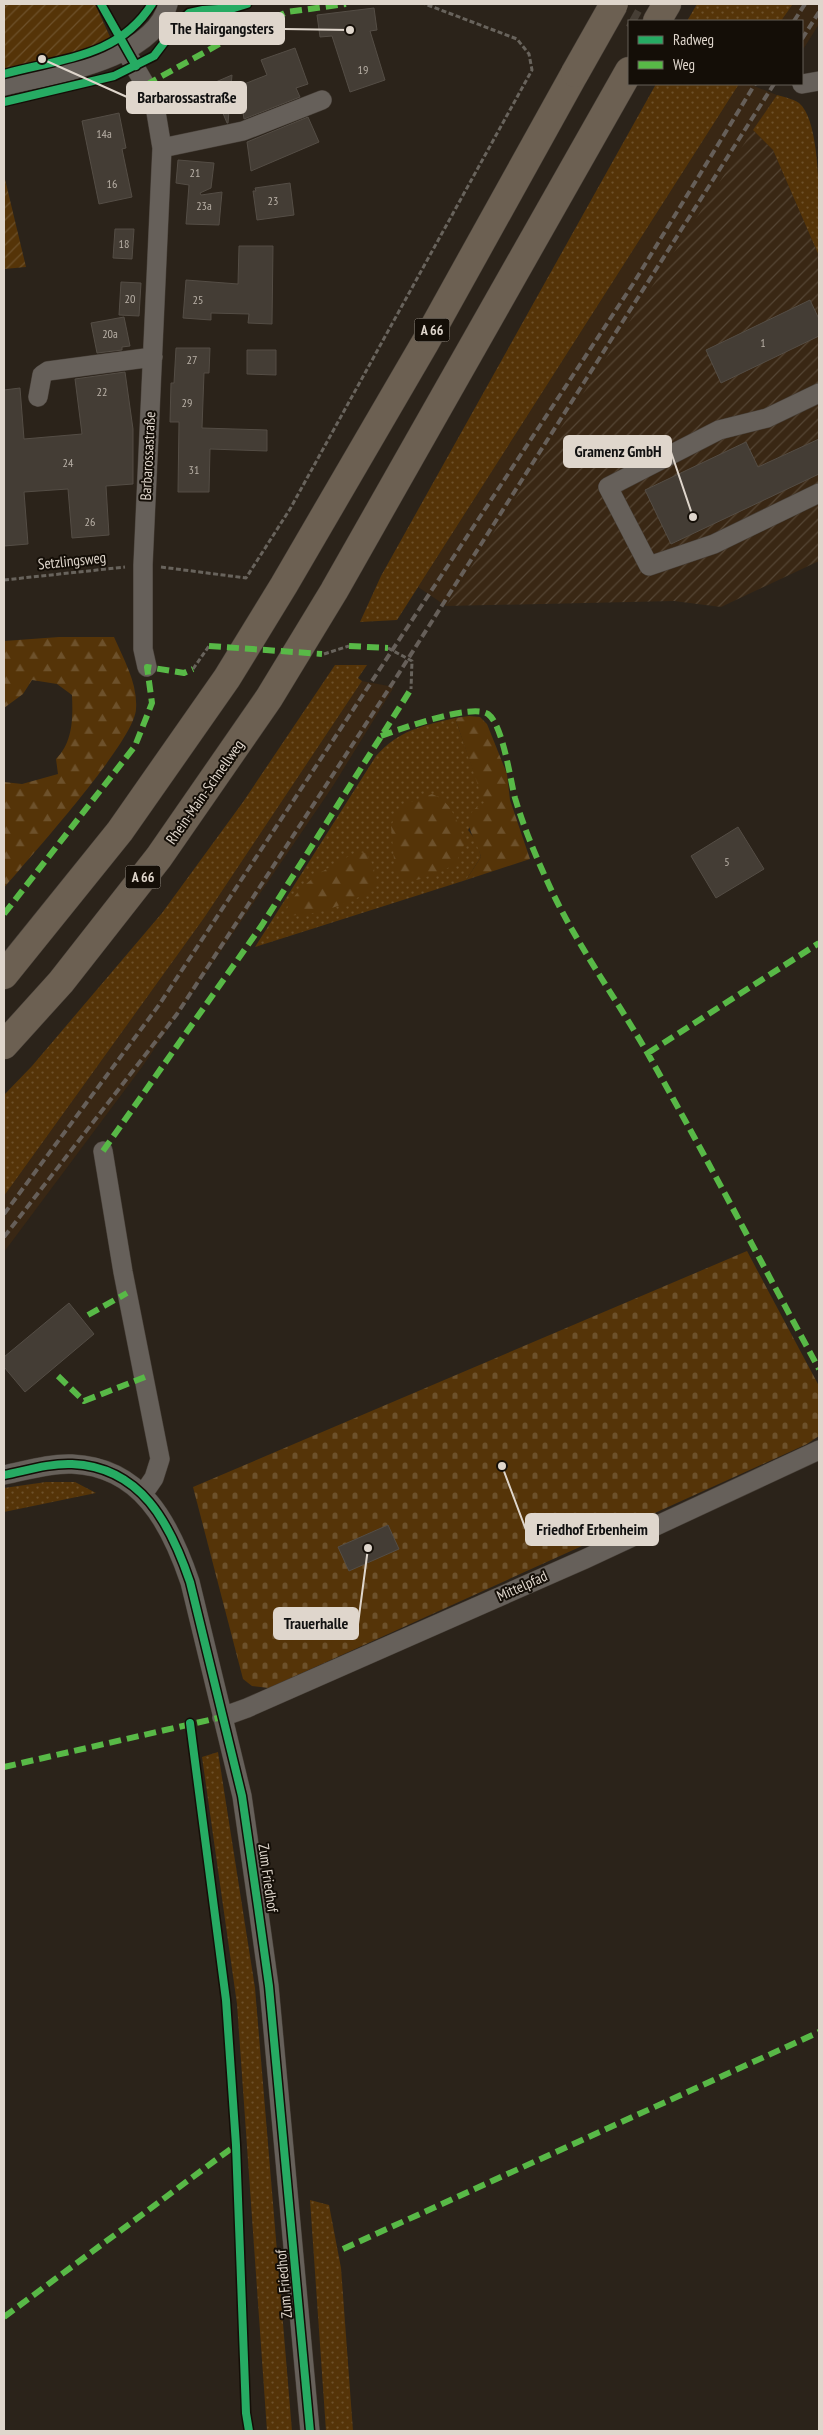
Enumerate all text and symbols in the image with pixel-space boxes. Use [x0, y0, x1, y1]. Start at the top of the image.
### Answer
callout: The Hairgangsters [160, 13, 284, 44]
text: The Hairgangsters [170, 18, 274, 38]
legend [628, 20, 803, 85]
text: Radweg [673, 30, 714, 49]
text: Weg [673, 55, 695, 74]
house number: 19 [358, 62, 368, 77]
callout: Barbarossastraße [127, 82, 246, 113]
text: Barbarossastraße [137, 87, 237, 107]
house number: 14a [96, 126, 112, 141]
house number: 21 [190, 165, 200, 180]
house number: 16 [107, 176, 117, 191]
house number: 23 [268, 193, 278, 208]
house number: 23a [196, 198, 212, 213]
house number: 18 [119, 236, 129, 251]
house number: 20 [125, 291, 135, 306]
house number: 25 [193, 292, 203, 307]
road number: A 66 [414, 318, 450, 342]
house number: 20a [102, 326, 118, 341]
house number: 1 [760, 335, 766, 350]
house number: 27 [187, 352, 197, 367]
house number: 22 [97, 384, 107, 399]
house number: 29 [182, 395, 192, 410]
street label: Barbarossastraße [136, 411, 159, 501]
callout: Gramenz GmbH [564, 436, 671, 467]
text: Gramenz GmbH [574, 441, 662, 461]
house number: 24 [63, 455, 74, 470]
house number: 31 [189, 462, 199, 477]
house number: 26 [85, 514, 95, 529]
street label: Setzlingsweg [37, 547, 107, 574]
street label: Rhein-Main-Schnellweg [161, 736, 248, 848]
house number: 5 [724, 854, 730, 869]
road number: A 66 [126, 866, 160, 889]
callout: Friedhof Erbenheim [526, 1514, 658, 1545]
text: Friedhof Erbenheim [536, 1519, 648, 1539]
street label: Mittelpfad [494, 1566, 550, 1605]
callout: Trauerhalle [274, 1608, 358, 1639]
text: Trauerhalle [284, 1613, 348, 1633]
street label: Zum Friedhof [254, 1843, 283, 1914]
street label: Zum Friedhof [271, 2248, 296, 2319]

